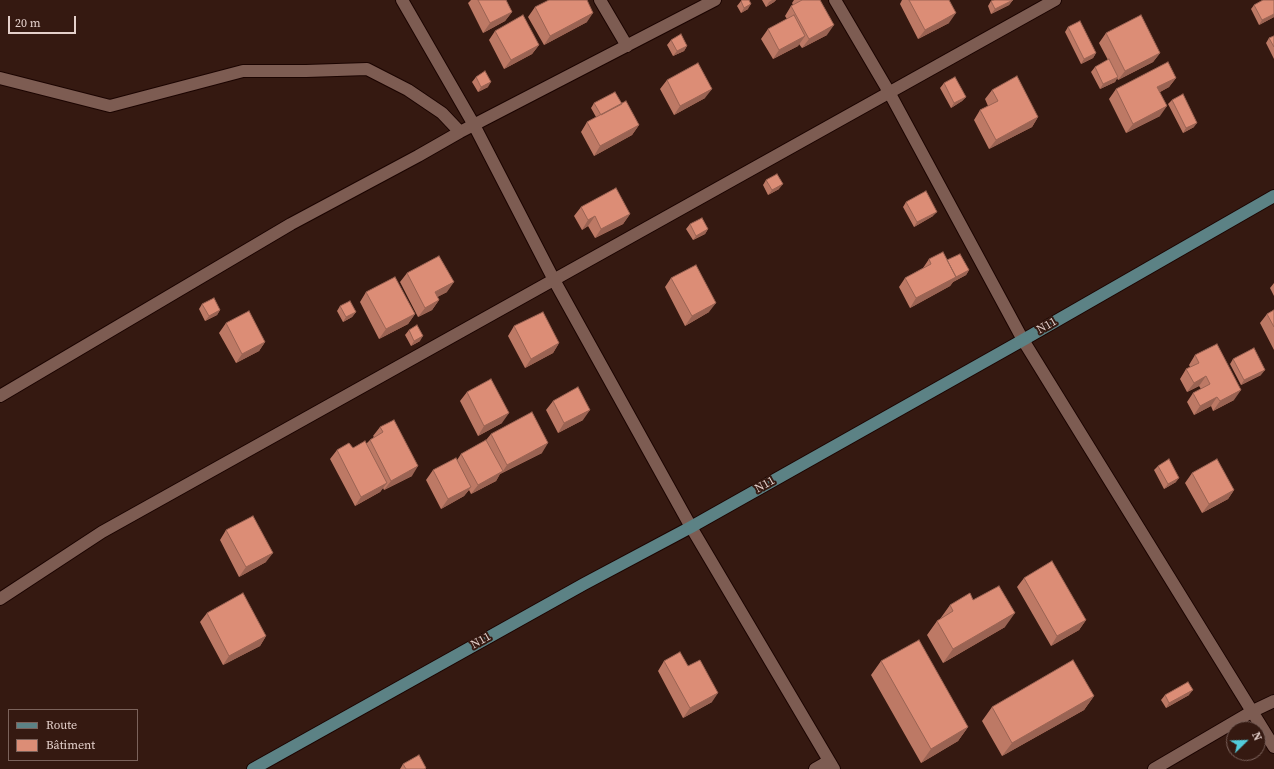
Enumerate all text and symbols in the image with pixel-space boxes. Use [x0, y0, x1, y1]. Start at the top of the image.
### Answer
scale bar [10, 8, 78, 34]
text: 20 m [15, 15, 41, 31]
street label: N11 [1034, 315, 1060, 337]
street label: N11 [752, 474, 778, 496]
street label: N11 [468, 630, 494, 652]
legend [8, 709, 138, 761]
text: Route [46, 717, 77, 733]
north arrow [1226, 721, 1266, 761]
text: N [1248, 730, 1265, 743]
text: Bâtiment [46, 737, 95, 753]

